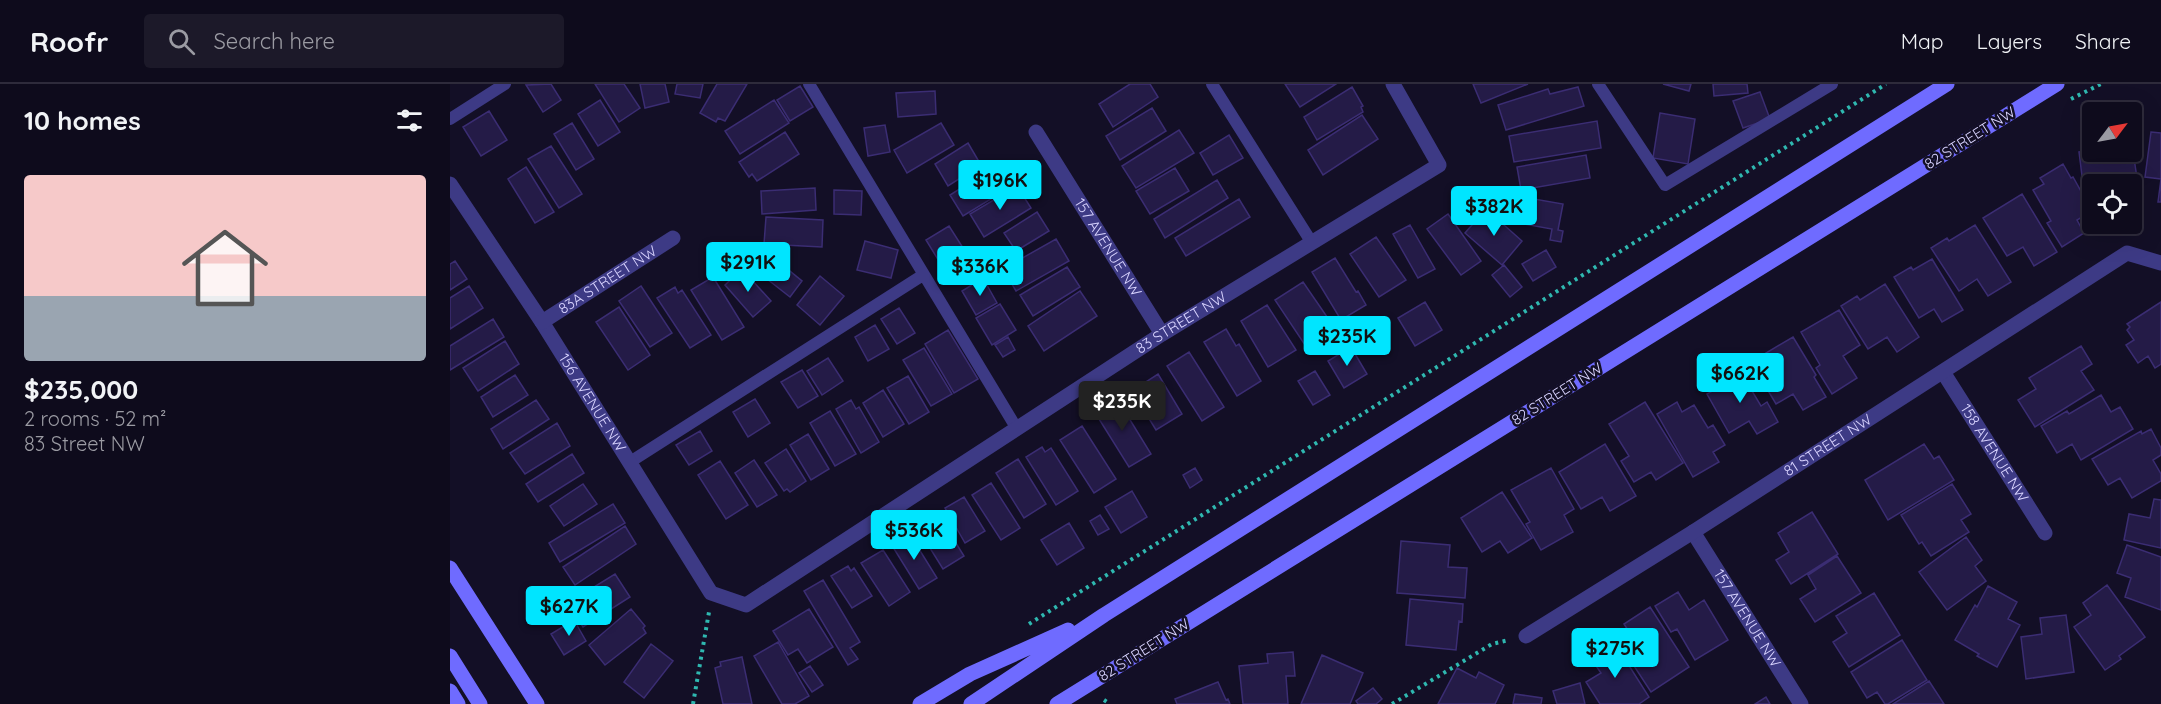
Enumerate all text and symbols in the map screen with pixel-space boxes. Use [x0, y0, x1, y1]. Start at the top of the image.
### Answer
search box [144, 14, 564, 68]
text: Roofr [30, 24, 108, 59]
icon: search [165, 25, 198, 58]
text: Search here [213, 27, 335, 55]
text: Map [1901, 28, 1944, 54]
text: Layers [1977, 28, 2042, 54]
text: Share [2075, 28, 2131, 54]
street label: 82 STREET NW [1921, 102, 2019, 173]
north arrow [2082, 102, 2142, 162]
map controls [2082, 102, 2142, 234]
text: 10 homes [24, 104, 141, 137]
icon: filters [393, 104, 426, 137]
pin: $196K [958, 160, 1042, 211]
text: $196K [972, 167, 1028, 192]
button: locate [2082, 174, 2142, 234]
pin: $382K [1452, 186, 1536, 237]
text: $382K [1465, 193, 1523, 218]
street label: 157 AVENUE NW [1071, 195, 1146, 300]
icon: home [171, 214, 279, 322]
street label: 83A STREET NW [555, 241, 661, 318]
pin: $291K [706, 242, 790, 293]
pin: $336K [938, 246, 1022, 297]
text: $291K [720, 249, 776, 274]
text: $336K [951, 253, 1009, 278]
street label: 83 STREET NW [1132, 287, 1230, 358]
pin: $235K [1305, 316, 1389, 367]
text: $235K [1318, 323, 1376, 348]
street label: 156 AVENUE NW [555, 350, 631, 456]
pin: $662K [1698, 353, 1782, 404]
street label: 82 STREET NW [1508, 358, 1606, 429]
text: $662K [1711, 360, 1769, 385]
text: $235,000 [24, 373, 138, 406]
pin: $235K [1080, 381, 1164, 432]
text: $235K [1093, 388, 1151, 413]
street label: 158 AVENUE NW [1957, 400, 2033, 506]
text: 2 rooms · 52 m² [24, 406, 166, 431]
street label: 81 STREET NW [1780, 409, 1876, 480]
text: 83 Street NW [24, 431, 145, 456]
pin: $536K [872, 510, 956, 561]
text: $536K [885, 517, 943, 542]
street label: 157 AVENUE NW [1710, 566, 1786, 671]
pin: $627K [527, 586, 611, 637]
text: $627K [540, 593, 598, 618]
street label: 82 STREET NW [1095, 614, 1193, 685]
pin: $275K [1573, 628, 1657, 679]
text: $275K [1586, 635, 1644, 660]

